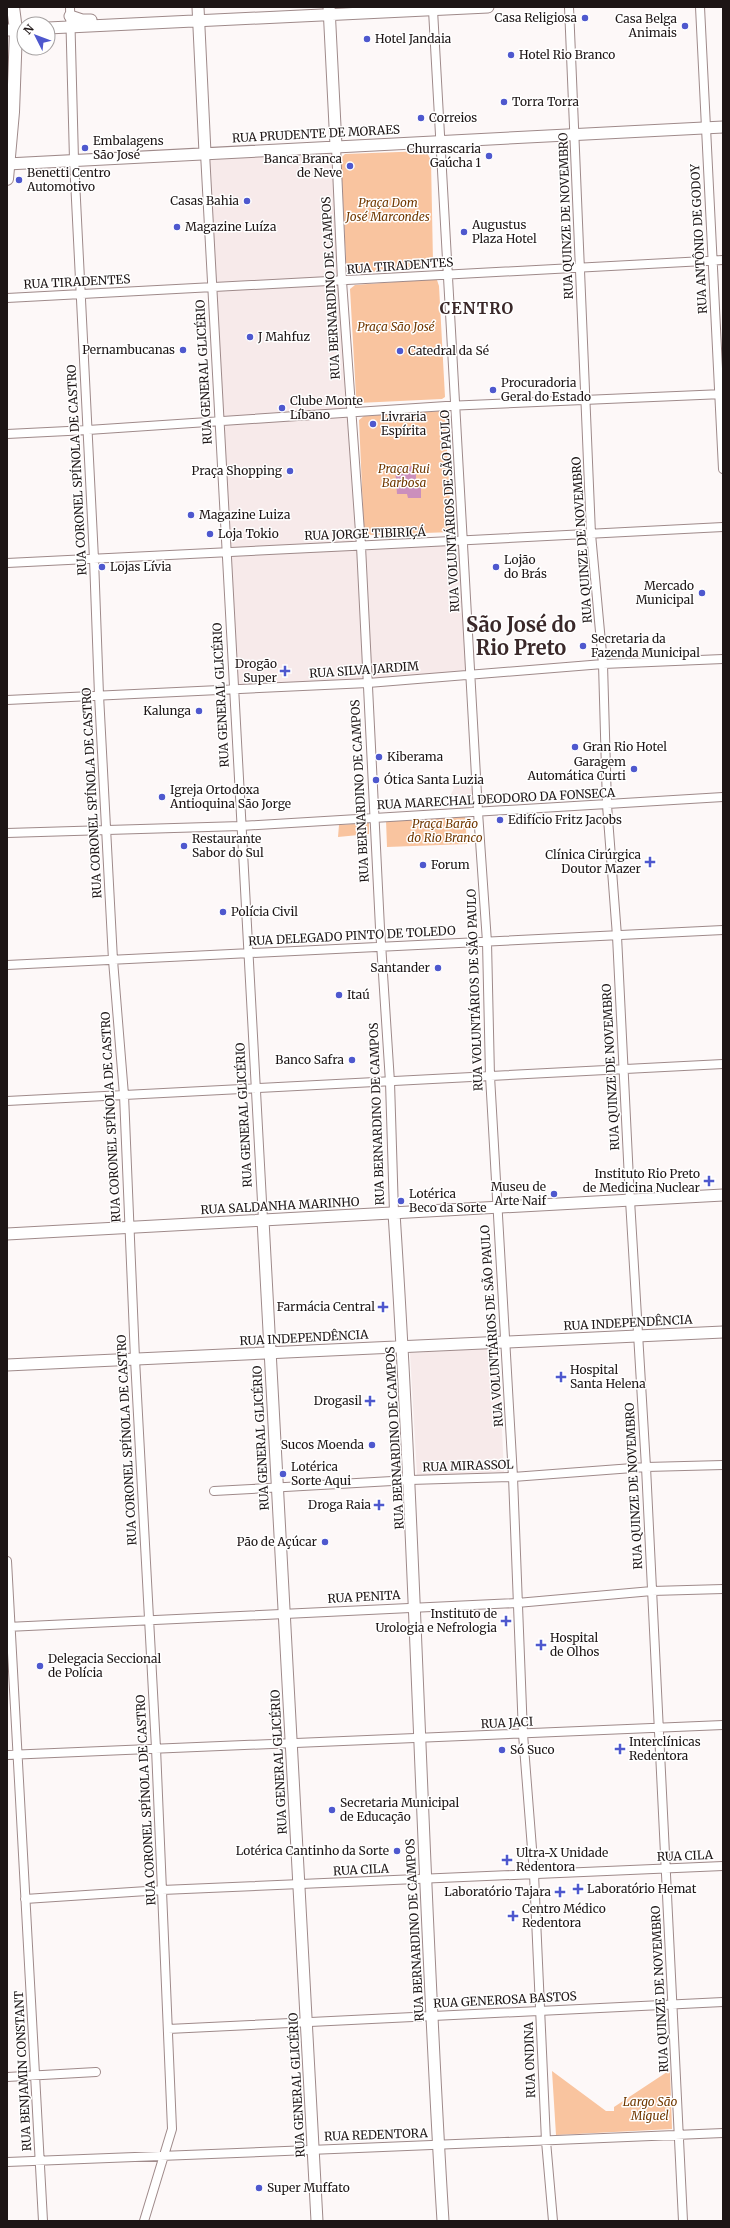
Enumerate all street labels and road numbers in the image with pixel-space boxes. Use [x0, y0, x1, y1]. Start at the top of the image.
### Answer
street label: RUA PRUDENTE DE MORAES [232, 122, 400, 145]
street label: RUA QUINZE DE NOVEMBRO [555, 132, 576, 300]
street label: RUA ANTÔNIO DE GODOY [687, 163, 710, 314]
street label: RUA BERNARDINO DE CAMPOS [318, 196, 343, 380]
street label: RUA TIRADENTES [346, 254, 454, 277]
street label: RUA TIRADENTES [23, 271, 131, 292]
street label: RUA GENERAL GLICÉRIO [192, 299, 215, 445]
street label: RUA CORONEL SPÍNOLA DE CASTRO [63, 364, 90, 576]
street label: RUA VOLUNTÁRIOS DE SÃO PAULO [437, 409, 462, 613]
street label: RUA QUINZE DE NOVEMBRO [568, 456, 595, 624]
street label: RUA JORGE TIBIRIÇÁ [304, 524, 427, 543]
street label: RUA GENERAL GLICÉRIO [209, 622, 232, 768]
street label: RUA SILVA JARDIM [309, 658, 419, 681]
street label: RUA CORONEL SPÍNOLA DE CASTRO [78, 687, 105, 899]
street label: RUA BERNARDINO DE CAMPOS [347, 699, 372, 883]
street label: RUA MARECHAL DEODORO DA FONSECA [376, 785, 616, 812]
street label: RUA VOLUNTÁRIOS DE SÃO PAULO [463, 888, 486, 1092]
street label: RUA DELEGADO PINTO DE TOLEDO [248, 923, 456, 948]
street label: RUA QUINZE DE NOVEMBRO [599, 983, 622, 1151]
street label: RUA CORONEL SPÍNOLA DE CASTRO [97, 1011, 124, 1223]
street label: RUA BERNARDINO DE CAMPOS [366, 1022, 387, 1206]
street label: RUA GENERAL GLICÉRIO [232, 1042, 255, 1188]
street label: RUA SALDANHA MARINHO [200, 1194, 360, 1217]
street label: RUA VOLUNTÁRIOS DE SÃO PAULO [477, 1224, 506, 1428]
street label: RUA INDEPENDÊNCIA [563, 1312, 693, 1333]
street label: RUA INDEPENDÊNCIA [239, 1327, 369, 1348]
street label: RUA CORONEL SPÍNOLA DE CASTRO [113, 1334, 140, 1546]
street label: RUA BERNARDINO DE CAMPOS [382, 1346, 407, 1530]
street label: RUA GENERAL GLICÉRIO [249, 1365, 272, 1511]
street label: RUA QUINZE DE NOVEMBRO [622, 1402, 645, 1570]
street label: RUA MIRASSOL [422, 1456, 514, 1475]
street label: RUA PENITA [327, 1587, 401, 1606]
street label: RUA GENERAL GLICÉRIO [267, 1689, 290, 1835]
street label: RUA CORONEL SPÍNOLA DE CASTRO [132, 1694, 159, 1906]
street label: RUA JACI [480, 1714, 534, 1731]
street label: RUA BERNARDINO DE CAMPOS [402, 1838, 427, 2022]
street label: RUA CILA [657, 1847, 714, 1864]
street label: RUA CILA [333, 1861, 390, 1878]
street label: RUA QUINZE DE NOVEMBRO [648, 1905, 671, 2073]
street label: RUA GENEROSA BASTOS [433, 1988, 577, 2011]
street label: RUA BENJAMIN CONSTANT [11, 1990, 34, 2152]
street label: RUA GENERAL GLICÉRIO [285, 2012, 308, 2158]
street label: RUA ONDINA [521, 2021, 538, 2098]
street label: RUA REDENTORA [324, 2125, 429, 2144]

